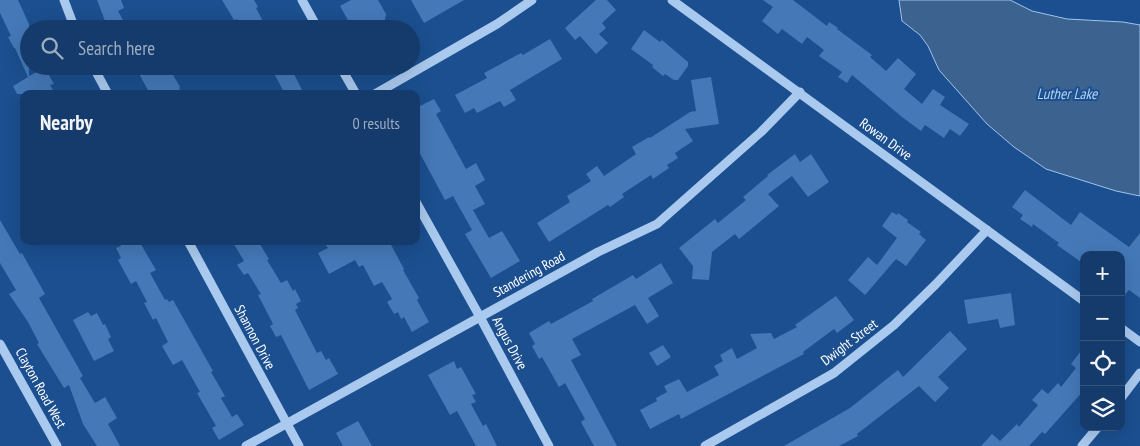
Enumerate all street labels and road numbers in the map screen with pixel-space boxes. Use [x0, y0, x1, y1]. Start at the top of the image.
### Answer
street label: Rowan Drive [856, 114, 916, 164]
street label: Standering Road [490, 247, 568, 301]
street label: Shannon Drive [230, 302, 280, 373]
street label: Angus Drive [488, 313, 532, 373]
street label: Dwight Street [817, 315, 881, 369]
street label: Clayton Road West [11, 345, 71, 432]

